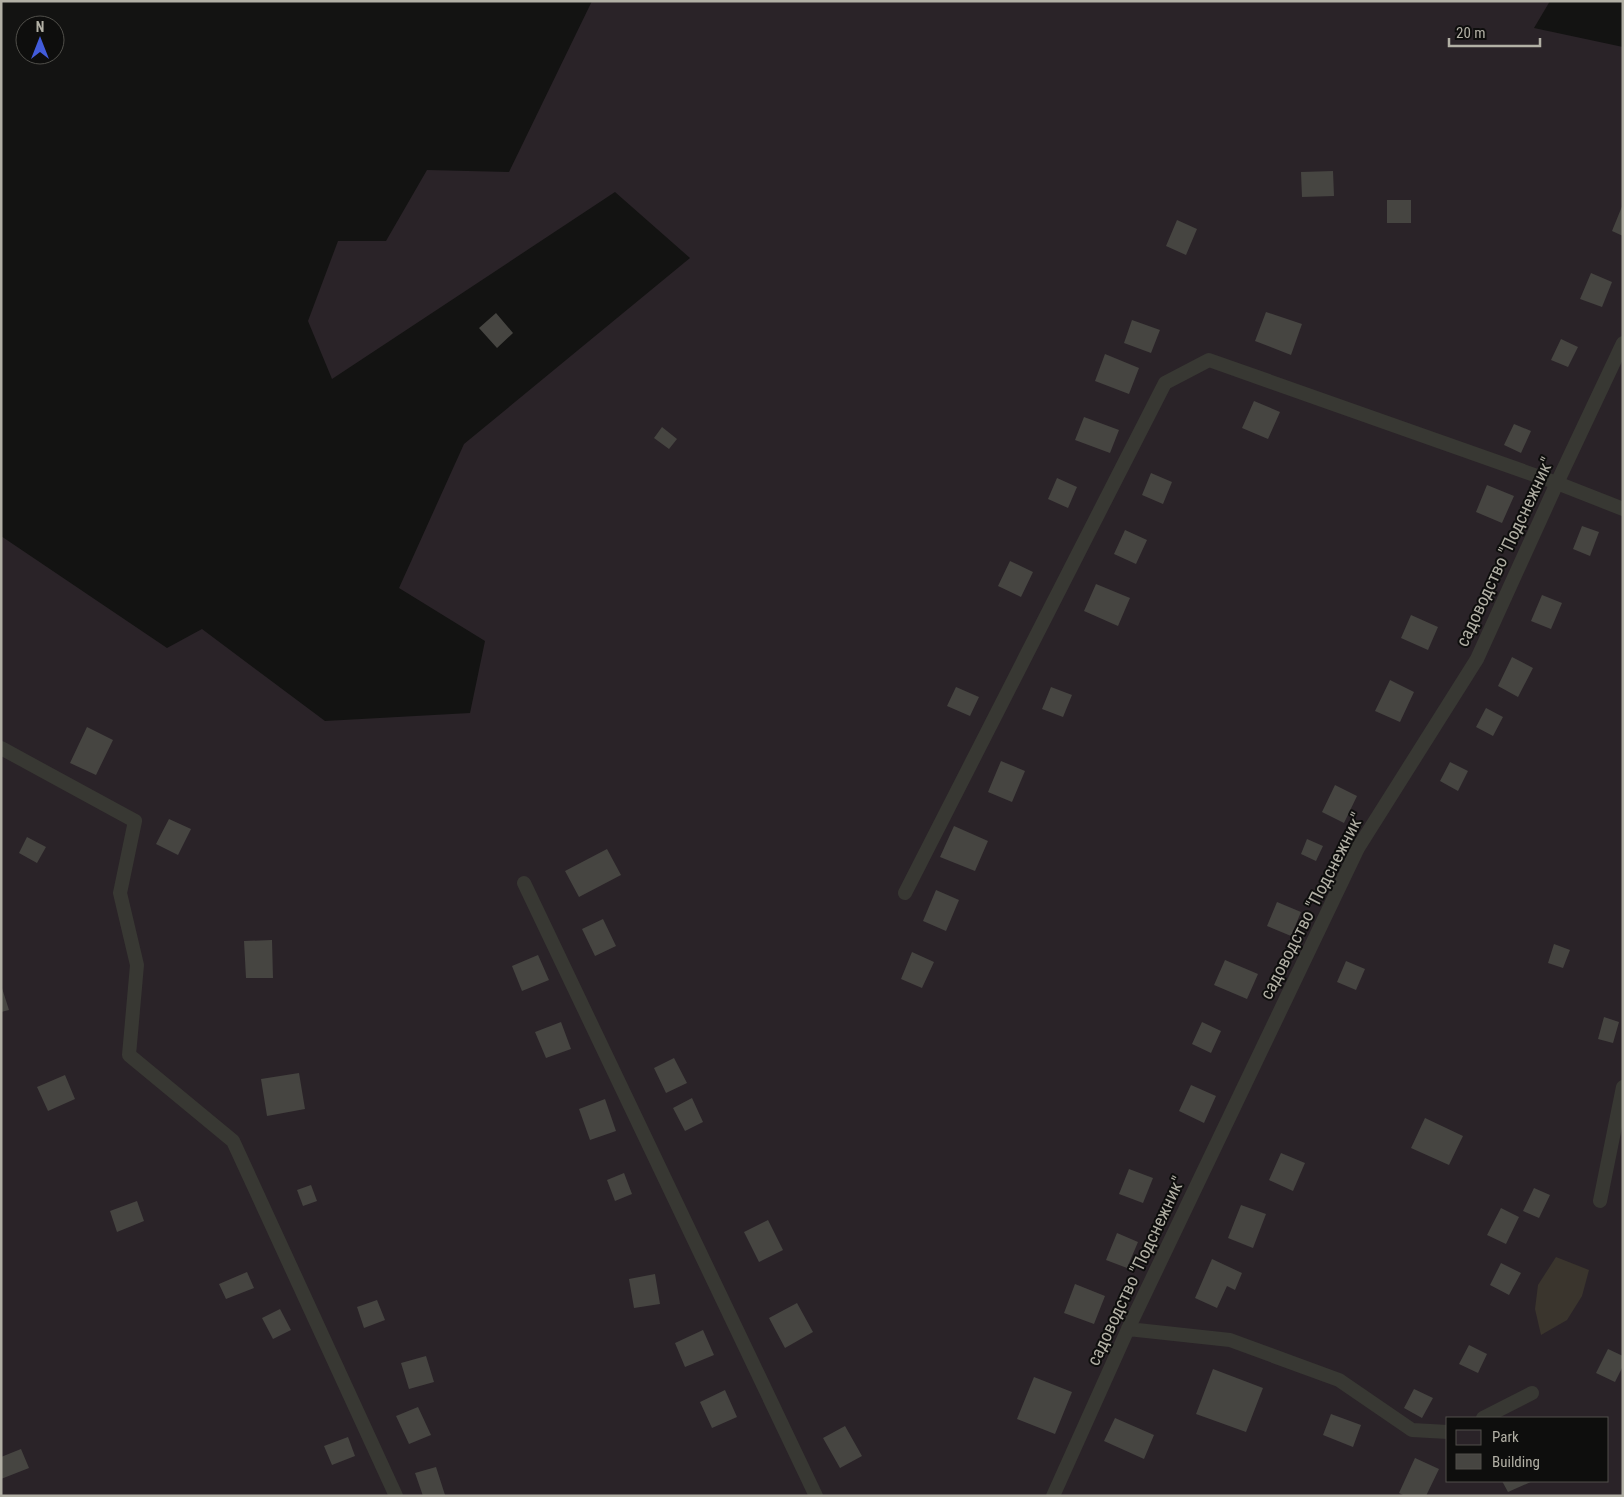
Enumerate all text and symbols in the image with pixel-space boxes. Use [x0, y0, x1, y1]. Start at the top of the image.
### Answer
north arrow [15, 15, 65, 65]
scale bar [1449, 15, 1540, 47]
text: N [36, 19, 44, 35]
text: 20 m [1456, 24, 1486, 42]
street label: садоводство "Подснежник" [1451, 454, 1558, 650]
street label: садоводство "Подснежник" [1255, 809, 1368, 1003]
street label: садоводство "Подснежник" [1082, 1173, 1189, 1369]
legend [1446, 1417, 1609, 1482]
text: Park [1492, 1428, 1519, 1446]
text: Building [1492, 1453, 1540, 1471]

